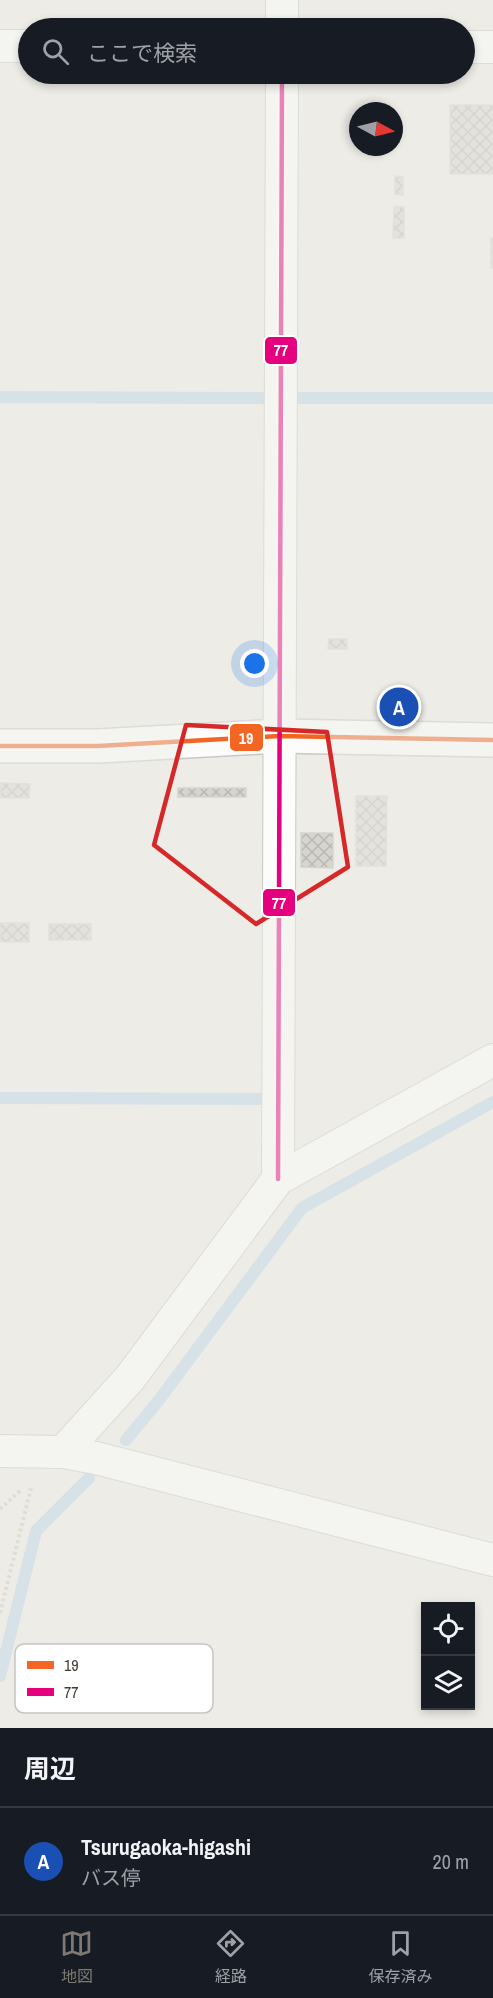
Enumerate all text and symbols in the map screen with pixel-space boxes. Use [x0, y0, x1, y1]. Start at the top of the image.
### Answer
search box [18, 18, 475, 84]
icon: search [39, 35, 72, 68]
text: ここで検索 [87, 38, 197, 68]
north arrow [349, 102, 403, 156]
line badge: 77 [264, 336, 298, 365]
text: 77 [274, 339, 288, 361]
your location [240, 649, 269, 678]
pin: A [380, 684, 418, 730]
line badge: 19 [229, 723, 264, 752]
text: 19 [239, 727, 253, 749]
line badge: 77 [262, 888, 296, 917]
text: 77 [272, 892, 286, 914]
map controls [421, 1602, 475, 1710]
button: locate [421, 1602, 475, 1656]
legend [15, 1644, 213, 1713]
text: 19 [64, 1654, 79, 1676]
button: layers [421, 1656, 475, 1710]
text: 77 [64, 1681, 79, 1703]
text: 周辺 [24, 1751, 76, 1786]
text: Tsurugaoka-higashi [81, 1832, 251, 1862]
text: A [38, 1848, 49, 1875]
text: 20 m [433, 1848, 469, 1875]
text: バス停 [81, 1864, 141, 1891]
tab: 地図 [60, 1927, 93, 1987]
tab: 経路 [214, 1927, 247, 1987]
tab: 保存済み [368, 1927, 432, 1987]

